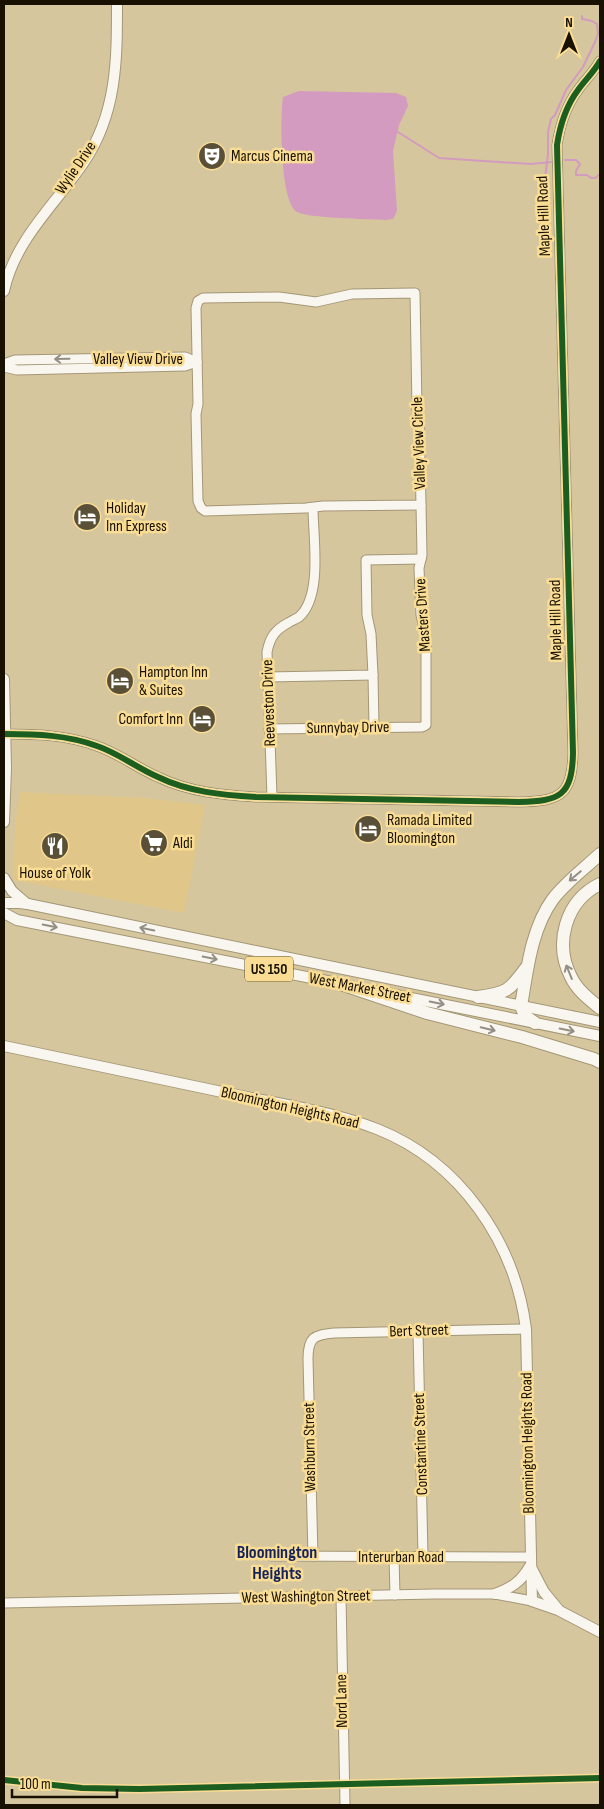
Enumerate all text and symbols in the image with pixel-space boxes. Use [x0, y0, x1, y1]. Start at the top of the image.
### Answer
north arrow [544, 10, 594, 60]
text: N [565, 14, 573, 31]
street label: Wylie Drive [51, 138, 101, 198]
theatre icon: Marcus Cinema [197, 141, 227, 171]
place label: Marcus Cinema [231, 147, 313, 166]
street label: Maple Hill Road [533, 175, 555, 257]
street label: Valley View Drive [93, 350, 183, 369]
one-way arrow [54, 354, 70, 364]
street label: Valley View Circle [408, 396, 430, 490]
place label: Holiday Inn Express [106, 499, 167, 536]
hotel icon: Holiday Inn Express [72, 502, 102, 532]
street label: Masters Drive [411, 578, 435, 652]
street label: Maple Hill Road [546, 580, 566, 660]
street label: Reeveston Drive [258, 659, 280, 747]
place label: Hampton Inn & Suites [139, 663, 208, 700]
hotel icon: Hampton Inn & Suites [105, 666, 135, 696]
hotel icon: Comfort Inn [187, 704, 217, 734]
place label: Comfort Inn [118, 710, 183, 729]
street label: Sunnybay Drive [306, 718, 390, 738]
place label: Ramada Limited Bloomington [387, 811, 472, 848]
hotel icon: Ramada Limited Bloomington [353, 814, 383, 844]
supermarket icon: Aldi [139, 828, 169, 858]
restaurant icon: House of Yolk [40, 831, 70, 861]
place label: Aldi [172, 834, 193, 853]
place label: House of Yolk [19, 864, 91, 883]
one-way arrow [569, 871, 582, 882]
one-way arrow [42, 922, 58, 931]
one-way arrow [140, 924, 156, 933]
one-way arrow [201, 953, 217, 963]
road number: US 150 [245, 956, 293, 982]
one-way arrow [564, 965, 573, 980]
street label: West Market Street [307, 969, 413, 1007]
one-way arrow [429, 999, 445, 1009]
one-way arrow [480, 1025, 496, 1034]
one-way arrow [559, 1025, 575, 1035]
street label: Bloomington Heights Road [219, 1083, 361, 1133]
street label: Bert Street [389, 1320, 449, 1342]
street label: Bloomington Heights Road [517, 1372, 539, 1514]
street label: Constantine Street [410, 1392, 432, 1495]
street label: Washburn Street [300, 1402, 320, 1492]
district label: Bloomington Heights [237, 1542, 317, 1584]
street label: Interurban Road [358, 1548, 444, 1567]
street label: West Washington Street [241, 1586, 371, 1608]
street label: Nord Lane [332, 1674, 352, 1728]
scale bar [12, 1766, 118, 1798]
text: 100 m [20, 1775, 51, 1794]

